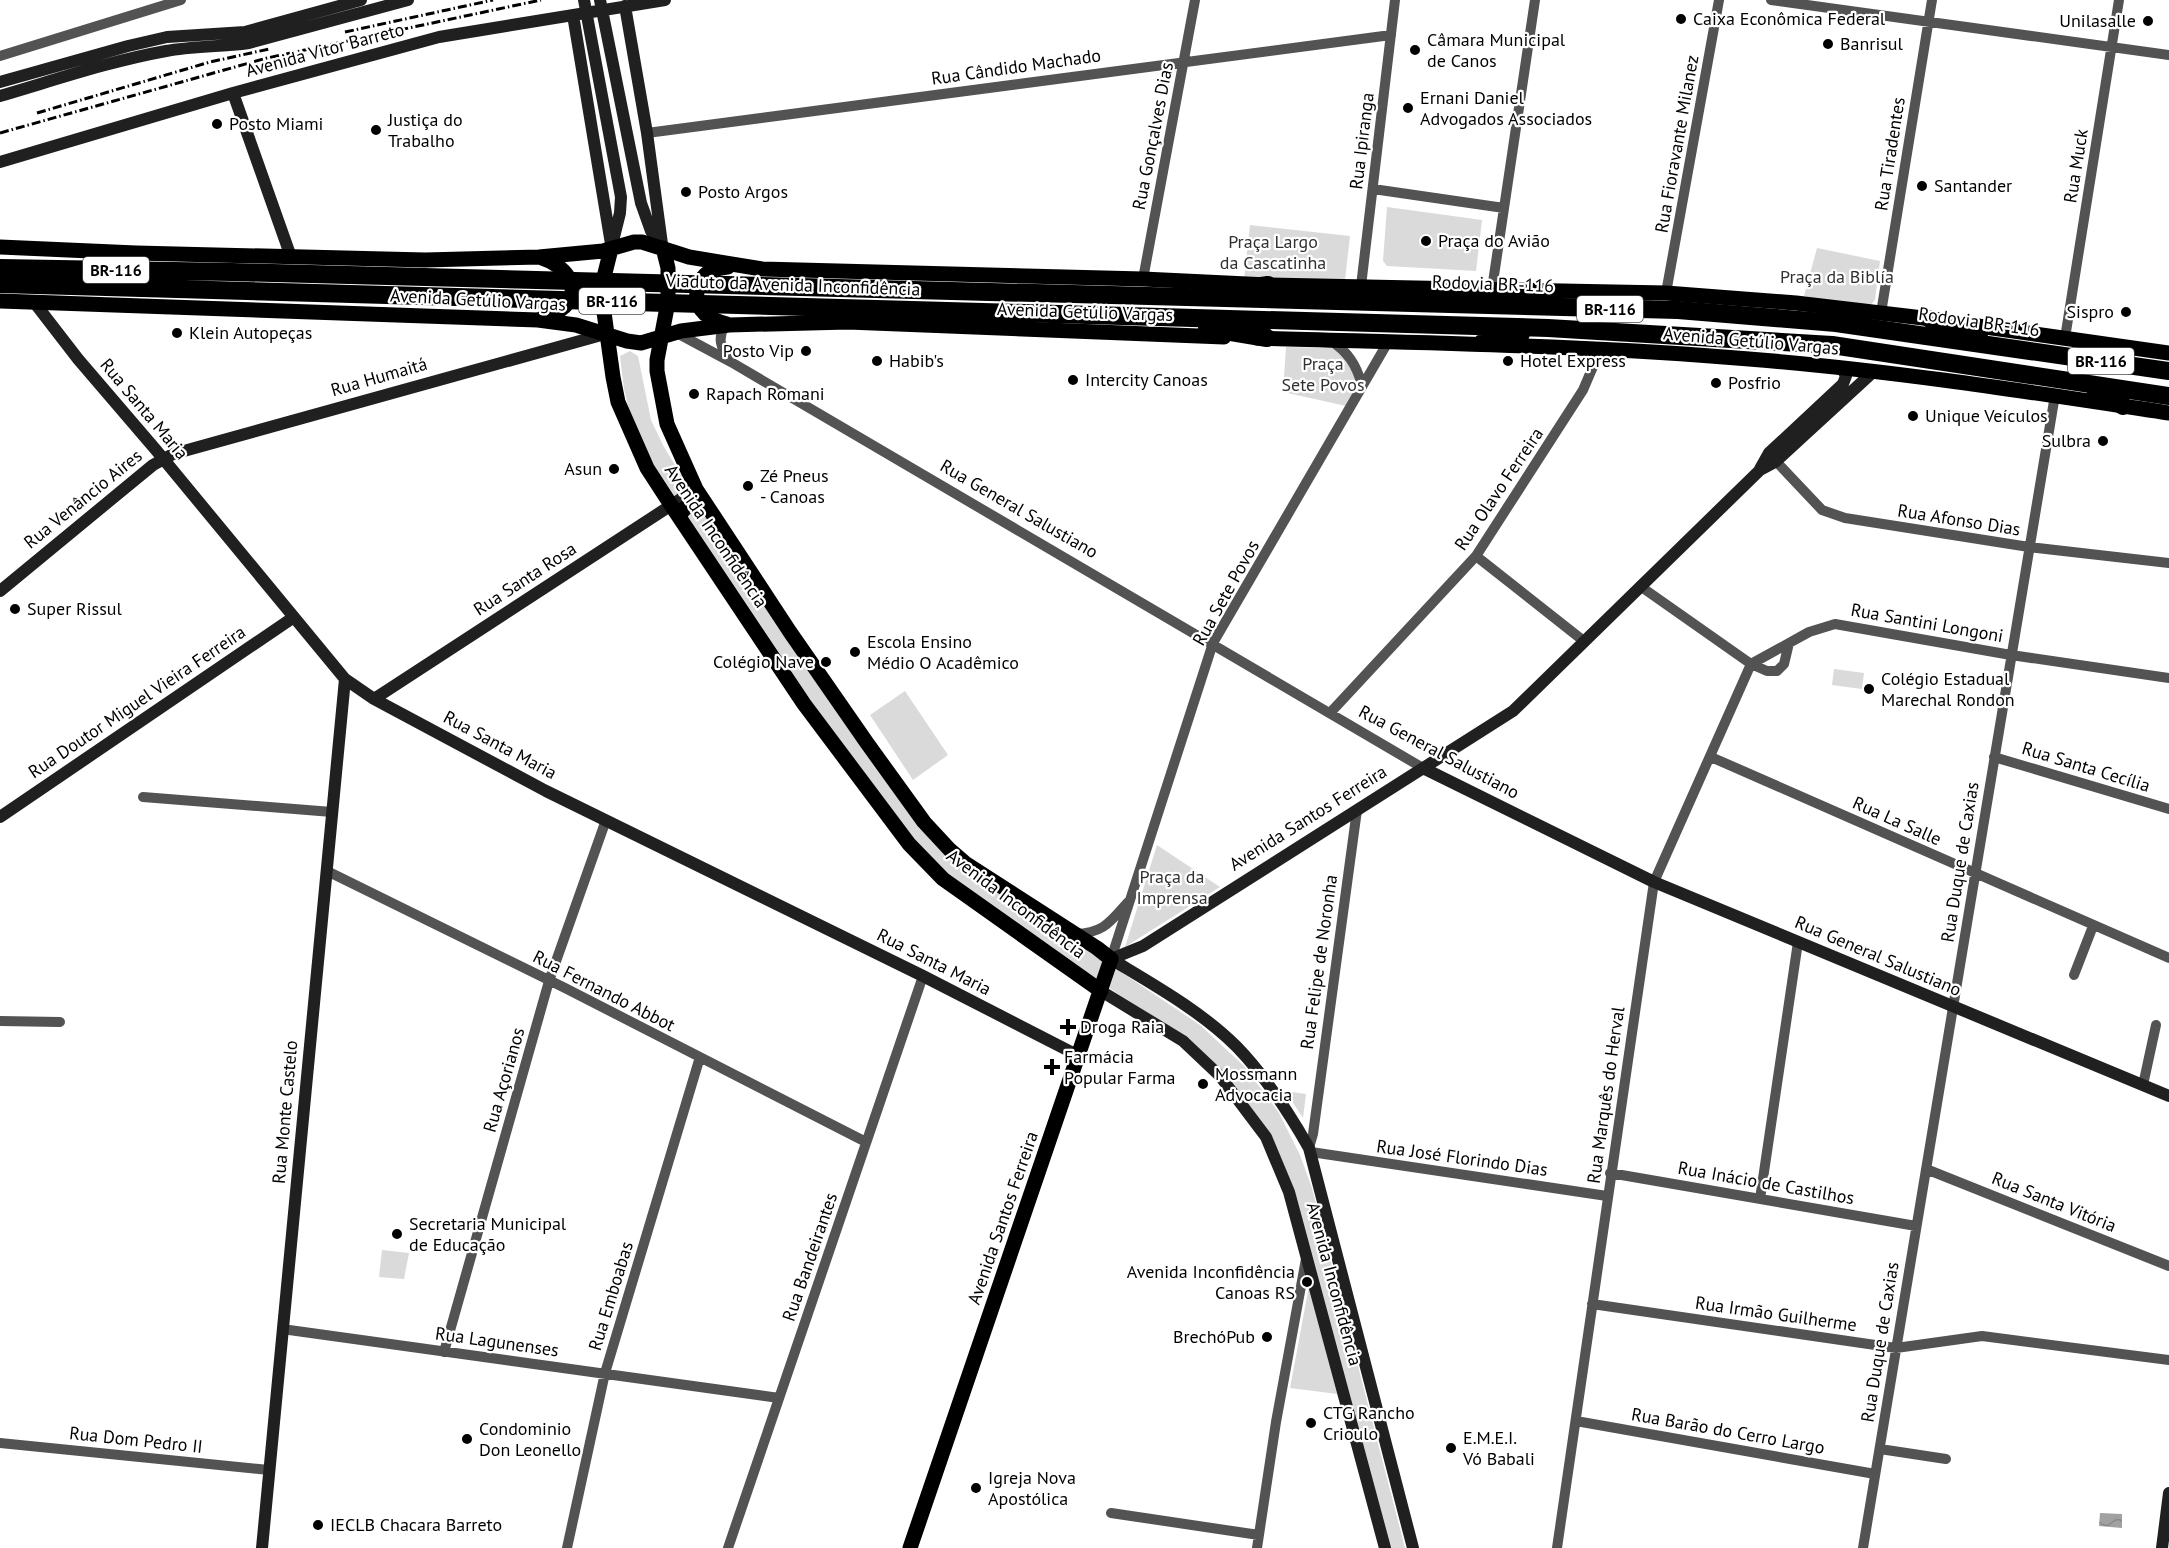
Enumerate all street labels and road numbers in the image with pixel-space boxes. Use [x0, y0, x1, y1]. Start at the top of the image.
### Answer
street label: Avenida Vitor Barreto [243, 17, 407, 82]
street label: Rua Cândido Machado [930, 43, 1102, 90]
street label: Rua Fioravante Milanez [1650, 53, 1703, 235]
street label: Rua Gonçalves Dias [1127, 60, 1178, 212]
street label: Rua Ipiranga [1344, 91, 1379, 191]
street label: Rua Tiradentes [1869, 96, 1910, 212]
street label: Rua Muck [2058, 127, 2093, 205]
road number: BR-116 [83, 257, 149, 283]
street label: Viaduto da Avenida Inconfidência [664, 269, 921, 300]
street label: Rodovia BR-116 [1432, 270, 1555, 297]
street label: Avenida Getúlio Vargas [389, 283, 567, 316]
road number: BR-116 [579, 288, 645, 314]
road number: BR-116 [1577, 296, 1643, 322]
street label: Avenida Getúlio Vargas [997, 297, 1173, 326]
street label: Rodovia BR-116 [1917, 302, 2041, 341]
street label: Avenida Getúlio Vargas [1662, 321, 1840, 360]
road number: BR-116 [2068, 348, 2134, 374]
street label: Rua Humaitá [328, 352, 430, 401]
street label: Rua Santa Maria [95, 353, 193, 464]
street label: Rua Olavo Ferreira [1449, 423, 1548, 554]
street label: Rua Venâncio Aires [19, 444, 146, 553]
street label: Rua General Salustiano [936, 454, 1102, 563]
street label: Avenida Inconfidência [660, 460, 773, 612]
street label: Rua Afonso Dias [1896, 498, 2022, 541]
street label: Rua Sete Povos [1187, 536, 1264, 650]
street label: Rua Santa Rosa [469, 537, 581, 620]
street label: Rua Santini Longoni [1849, 598, 2005, 647]
street label: Rua Doutor Miguel Vieira Ferreira [24, 620, 250, 783]
street label: Rua General Salustiano [1355, 699, 1523, 804]
street label: Rua Santa Maria [440, 705, 561, 784]
street label: Rua Santa Cecília [2019, 736, 2153, 797]
street label: Avenida Santos Ferreira [1225, 760, 1391, 875]
street label: Rua Duque de Caxias [1935, 780, 1984, 944]
street label: Rua La Salle [1849, 791, 1945, 850]
street label: Avenida Inconfidência [942, 844, 1090, 963]
street label: Rua Felipe de Noronha [1295, 873, 1342, 1051]
street label: Rua General Salustiano [1791, 910, 1965, 1001]
street label: Rua Santa Maria [873, 923, 995, 1000]
street label: Rua Fernando Abbot [529, 945, 679, 1036]
street label: Rua Marquês do Herval [1582, 1004, 1629, 1185]
street label: Rua Açorianos [478, 1025, 529, 1135]
street label: Rua Monte Castelo [267, 1039, 302, 1185]
street label: Avenida Santos Ferreira [962, 1128, 1043, 1307]
street label: Rua José Florindo Dias [1375, 1134, 1549, 1181]
street label: Rua Inácio de Castilhos [1676, 1156, 1856, 1209]
street label: Rua Santa Vitória [1989, 1166, 2120, 1237]
street label: Rua Bandeirantes [777, 1190, 842, 1324]
street label: Avenida Inconfidência [1302, 1200, 1367, 1368]
street label: Rua Emboabas [583, 1239, 638, 1353]
street label: Rua Duque de Caxias [1855, 1260, 1904, 1424]
street label: Rua Irmão Guilherme [1694, 1291, 1858, 1336]
street label: Rua Lagunenses [434, 1321, 560, 1362]
street label: Rua Barão do Cerro Largo [1630, 1402, 1827, 1459]
street label: Rua Dom Pedro II [68, 1421, 204, 1458]

